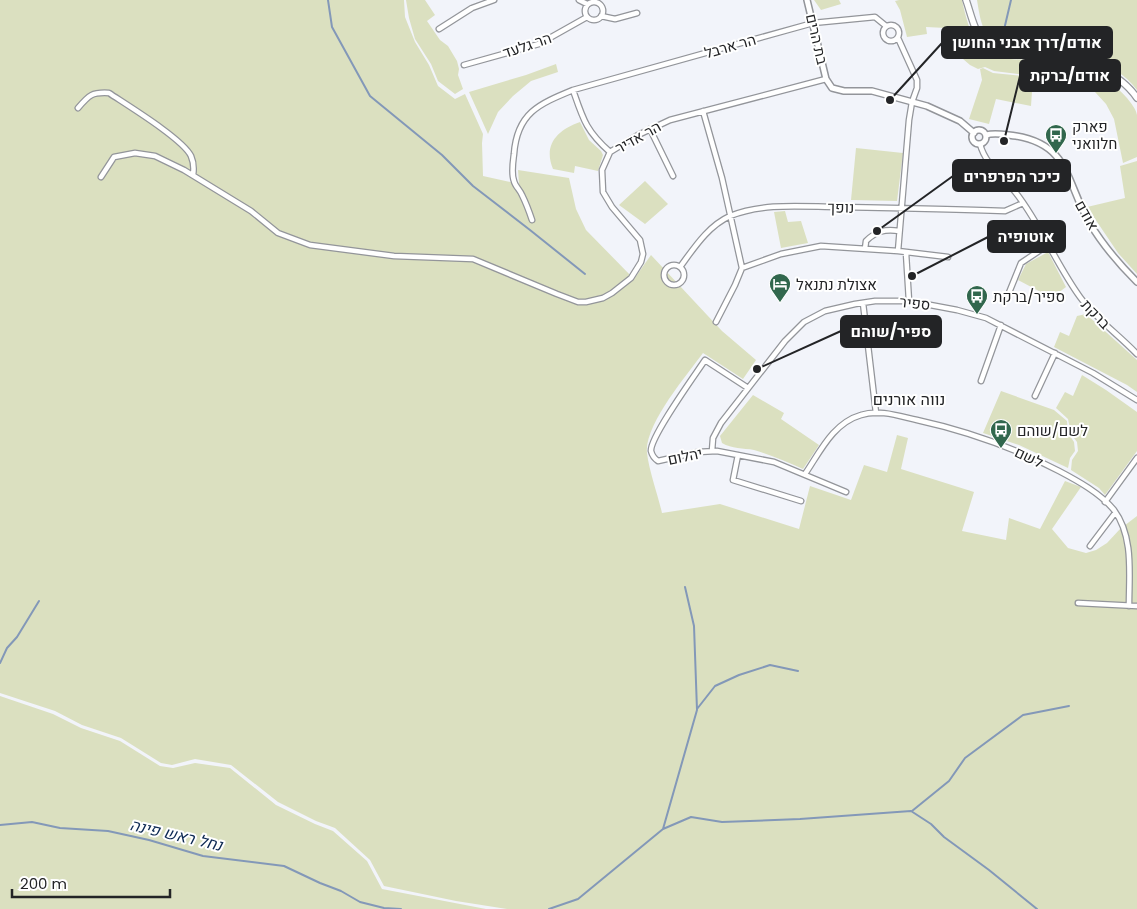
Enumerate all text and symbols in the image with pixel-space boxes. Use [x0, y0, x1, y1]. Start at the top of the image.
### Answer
street label: בת הרים [801, 12, 833, 67]
street label: הר גלעד [500, 27, 554, 63]
callout: אודם/דרך אבני החושן [942, 27, 1112, 58]
street label: הר ארבל [702, 29, 758, 63]
text: אודם/דרך אבני החושן [952, 31, 1102, 54]
callout: אודם/ברקת [1020, 60, 1120, 91]
text: אודם/ברקת [1030, 64, 1110, 87]
street label: הר אדיר [611, 116, 665, 158]
place label: פארק חלוואני [1072, 116, 1117, 154]
bus stop icon: פארק חלוואני [1044, 123, 1068, 154]
callout: כיכר הפרפרים [953, 160, 1070, 191]
text: כיכר הפרפרים [963, 165, 1061, 188]
street label: נופך [827, 196, 855, 218]
street label: אודם [1070, 196, 1104, 234]
callout: אוטופיה [988, 221, 1065, 252]
text: אוטופיה [997, 225, 1055, 248]
hotel icon: אצולת נתנאל [768, 272, 792, 303]
place label: אצולת נתנאל [796, 274, 877, 295]
bus stop icon: ספיר/ברקת [965, 284, 989, 315]
place label: ספיר/ברקת [993, 286, 1065, 307]
street label: ספיר [899, 291, 931, 315]
street label: ברקת [1077, 294, 1115, 334]
callout: ספיר/שוהם [841, 316, 941, 347]
text: ספיר/שוהם [851, 320, 931, 343]
district label: נווה אורנים [873, 388, 945, 411]
bus stop icon: לשם/שוהם [989, 418, 1013, 449]
place label: לשם/שוהם [1017, 420, 1088, 441]
street label: לשם [1011, 441, 1047, 473]
street label: יהלום [666, 442, 704, 470]
water label: נחל ראש פינה [128, 813, 226, 857]
scale bar [12, 866, 170, 898]
text: 200 m [20, 873, 67, 894]

